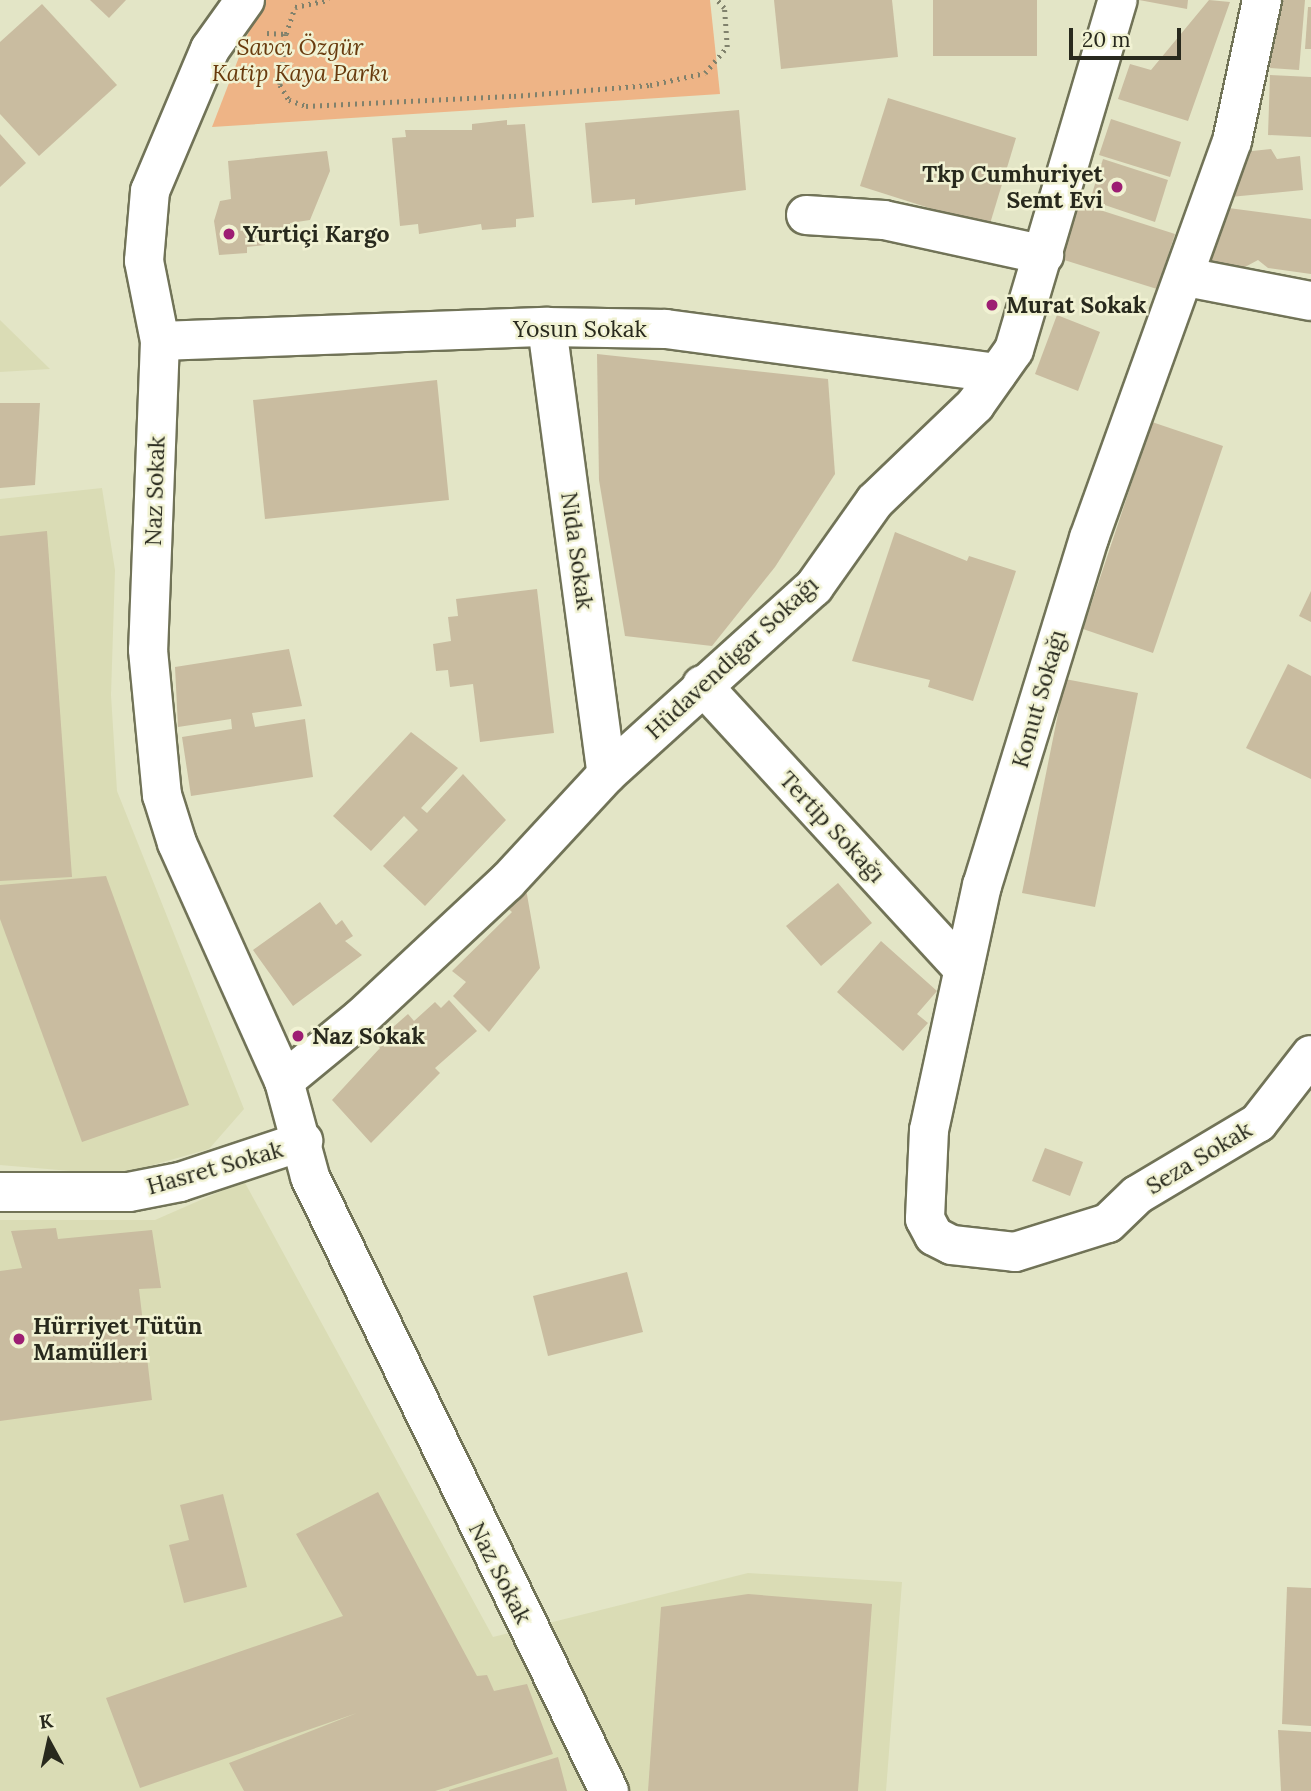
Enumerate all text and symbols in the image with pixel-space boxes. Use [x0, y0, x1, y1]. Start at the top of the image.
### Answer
scale bar [1073, 14, 1185, 58]
text: 20 m [1082, 26, 1131, 53]
park label: Savcı Özgür Katip Kaya Parkı [212, 33, 388, 87]
place label: Tkp Cumhuriyet Semt Evi [922, 160, 1103, 214]
marker: Tkp Cumhuriyet Semt Evi [1109, 179, 1125, 195]
place label: Yurtiçi Kargo [243, 220, 390, 248]
marker: Yurtiçi Kargo [221, 226, 237, 242]
place label: Murat Sokak [1006, 291, 1146, 319]
marker: Murat Sokak [984, 297, 1000, 313]
street label: Yosun Sokak [513, 315, 647, 343]
street label: Naz Sokak [139, 435, 171, 547]
street label: Nida Sokak [555, 490, 599, 612]
street label: Hüdavendigar Sokağı [640, 571, 824, 745]
street label: Konut Sokağı [1006, 627, 1072, 771]
street label: Tertip Sokağı [774, 766, 890, 888]
place label: Naz Sokak [312, 1022, 425, 1050]
marker: Naz Sokak [290, 1028, 306, 1044]
street label: Seza Sokak [1141, 1116, 1257, 1200]
street label: Hasret Sokak [144, 1135, 286, 1201]
place label: Hürriyet Tütün Mamülleri [33, 1312, 202, 1366]
marker: Hürriyet Tütün Mamülleri [11, 1331, 27, 1347]
street label: Naz Sokak [463, 1518, 537, 1628]
north arrow [14, 1707, 84, 1777]
text: K [38, 1708, 54, 1734]

